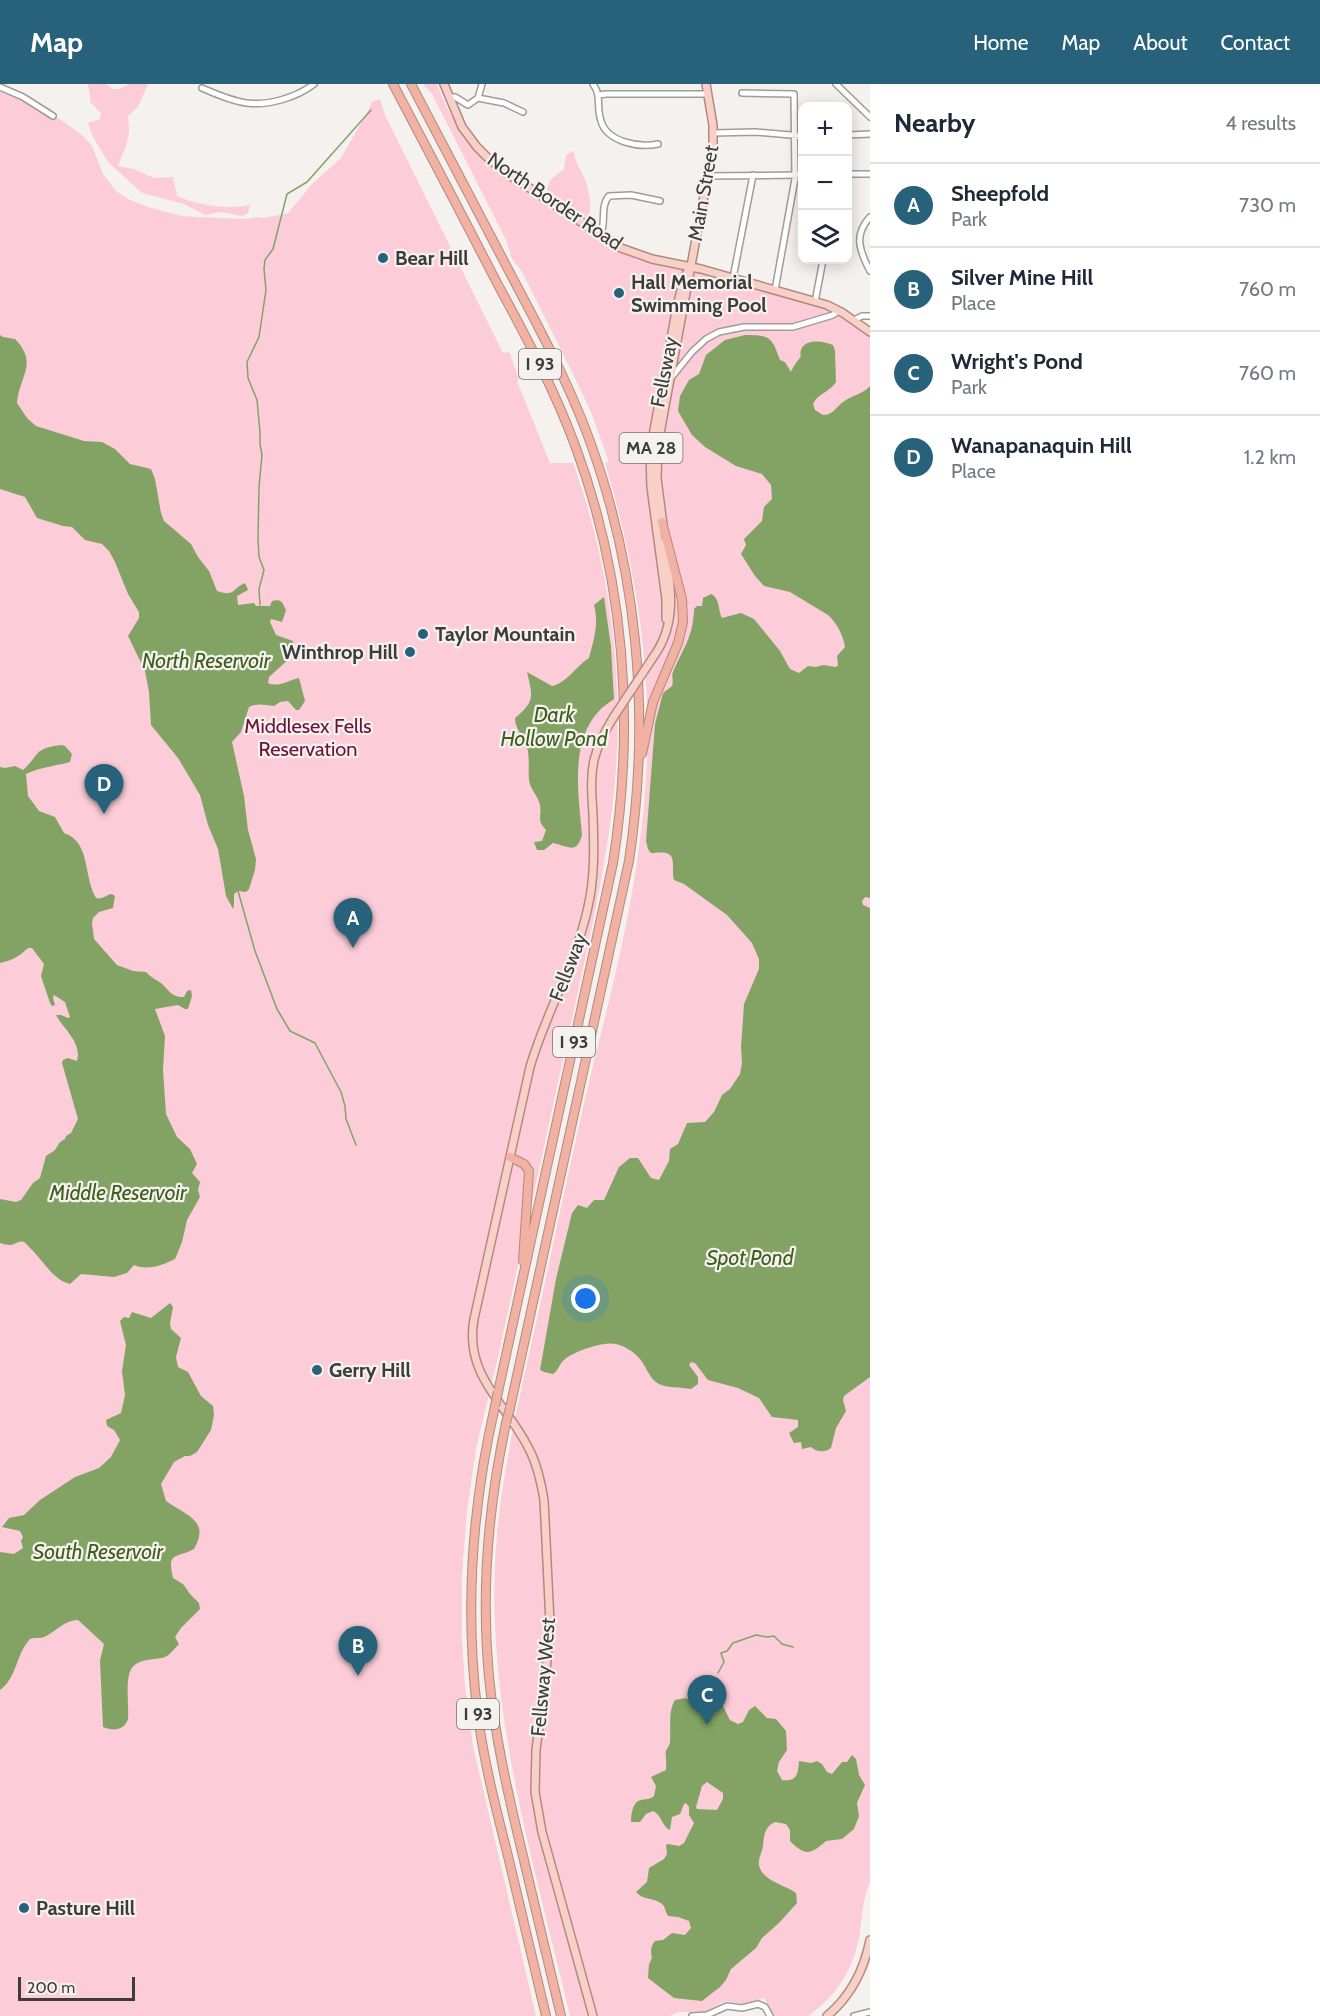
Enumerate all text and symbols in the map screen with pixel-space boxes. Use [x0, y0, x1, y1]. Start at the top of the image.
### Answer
text: Map [30, 25, 83, 59]
text: Home [973, 30, 1029, 55]
text: Map [1062, 30, 1100, 55]
text: About [1133, 30, 1187, 55]
text: Contact [1220, 30, 1290, 55]
map controls [798, 102, 852, 264]
button: + [798, 102, 852, 156]
text: Nearby [894, 107, 975, 139]
text: 4 results [1225, 111, 1296, 135]
street label: Main Street [683, 143, 723, 243]
street label: North Border Road [483, 147, 627, 255]
button: − [798, 156, 852, 210]
text: Sheepfold [951, 180, 1049, 207]
text: A [907, 193, 920, 217]
text: 730 m [1239, 193, 1296, 217]
text: Park [951, 207, 987, 231]
button: layers [798, 210, 852, 264]
place label: Bear Hill [395, 246, 469, 270]
marker: Bear Hill [376, 251, 390, 265]
text: Silver Mine Hill [951, 264, 1093, 291]
place label: Hall Memorial Swimming Pool [631, 270, 767, 317]
text: B [907, 277, 920, 301]
text: 760 m [1239, 277, 1296, 301]
marker: Hall Memorial Swimming Pool [612, 286, 626, 300]
text: Place [951, 291, 996, 315]
street label: Fellsway [645, 335, 683, 409]
text: Wright's Pond [951, 348, 1083, 375]
road number: I 93 [519, 349, 561, 379]
text: C [907, 361, 920, 385]
text: 760 m [1239, 361, 1296, 385]
text: Park [951, 375, 987, 399]
text: Wanapanaquin Hill [951, 432, 1132, 459]
road number: MA 28 [620, 433, 682, 463]
text: D [906, 445, 921, 469]
text: 1.2 km [1244, 445, 1296, 469]
text: Place [951, 459, 996, 483]
place label: Taylor Mountain [435, 622, 575, 646]
marker: Taylor Mountain [416, 627, 430, 641]
place label: Winthrop Hill [282, 640, 398, 664]
marker: Winthrop Hill [403, 645, 417, 659]
water label: North Reservoir [142, 648, 272, 673]
water label: Dark Hollow Pond [500, 702, 609, 751]
park label: Middlesex Fells Reservation [244, 714, 372, 761]
pin: D [84, 764, 124, 814]
pin: A [334, 898, 372, 948]
street label: Fellsway [544, 929, 592, 1005]
road number: I 93 [553, 1027, 595, 1057]
water label: Middle Reservoir [49, 1180, 188, 1205]
water label: Spot Pond [706, 1245, 795, 1270]
your location [571, 1284, 600, 1313]
place label: Gerry Hill [329, 1358, 411, 1382]
marker: Gerry Hill [310, 1363, 324, 1377]
water label: South Reservoir [33, 1539, 165, 1564]
street label: Fellsway West [526, 1616, 560, 1737]
pin: B [338, 1626, 378, 1676]
pin: C [688, 1676, 726, 1725]
road number: I 93 [457, 1699, 499, 1729]
place label: Pasture Hill [36, 1896, 135, 1920]
marker: Pasture Hill [17, 1901, 31, 1915]
scale bar [18, 1974, 135, 2002]
text: 200 m [27, 1978, 75, 1997]

